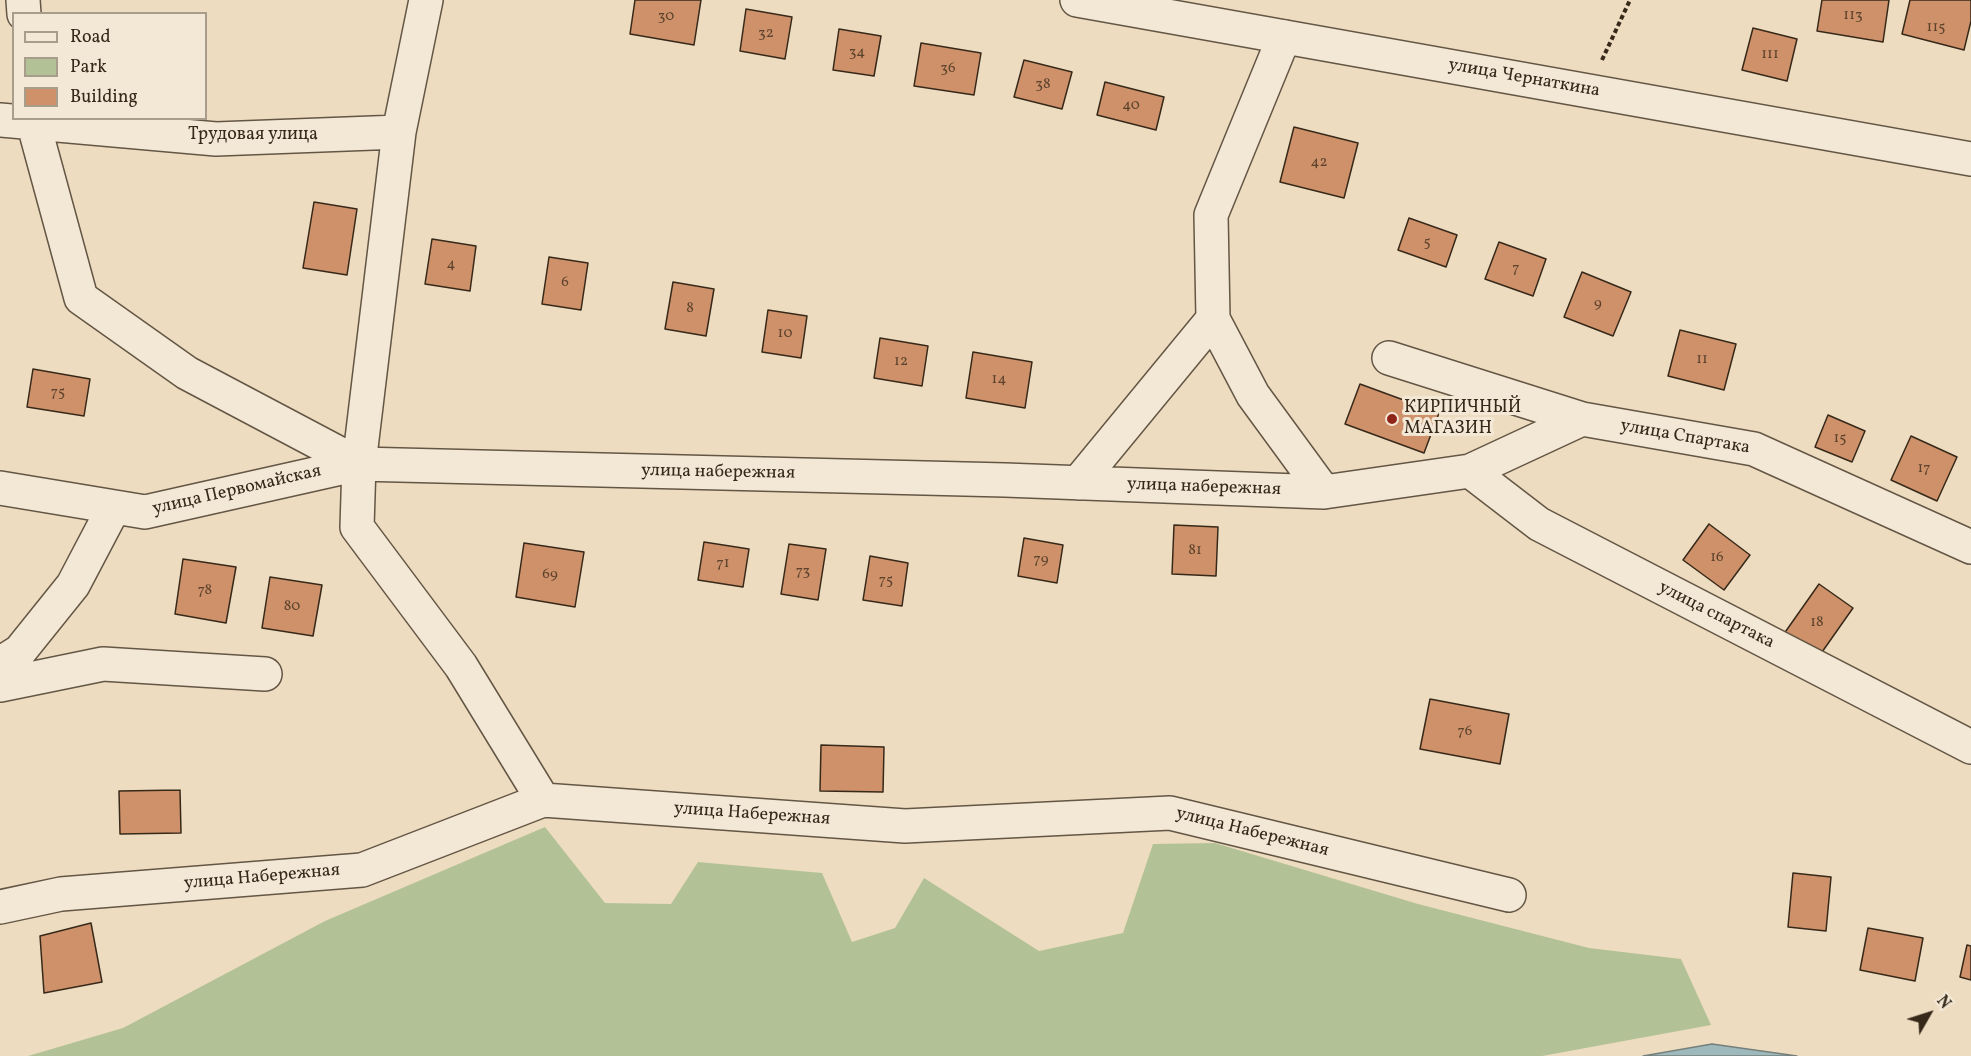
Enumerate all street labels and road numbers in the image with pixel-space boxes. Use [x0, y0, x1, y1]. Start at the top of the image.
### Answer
street label: улица Чернаткина [1446, 55, 1602, 103]
street label: Трудовая улица [188, 125, 318, 147]
street label: улица Спартака [1619, 416, 1751, 460]
street label: улица Первомайская [150, 461, 324, 521]
street label: улица набережная [641, 461, 795, 485]
street label: улица набережная [1127, 475, 1281, 501]
street label: улица спартака [1654, 577, 1778, 655]
street label: улица Набережная [673, 799, 831, 831]
street label: улица Набережная [1173, 804, 1331, 862]
street label: улица Набережная [183, 860, 341, 896]

